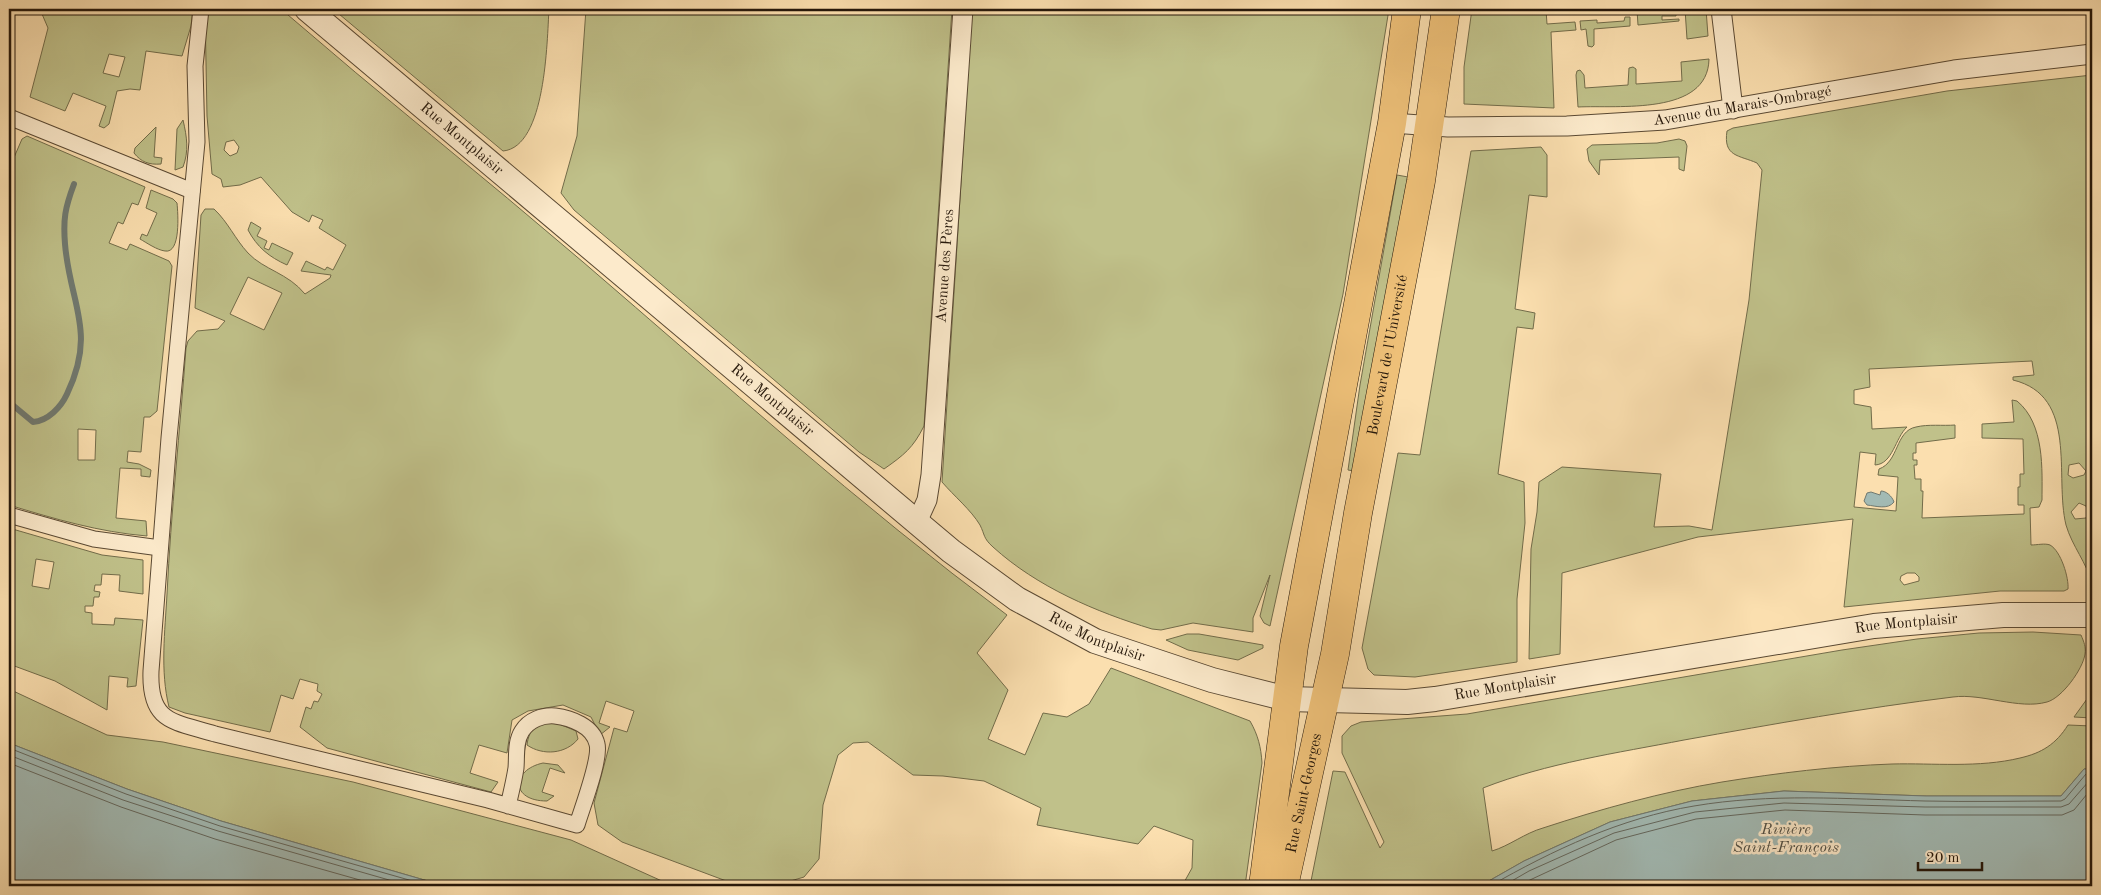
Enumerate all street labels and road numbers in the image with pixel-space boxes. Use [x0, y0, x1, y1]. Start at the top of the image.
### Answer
street label: Avenue du Marais-Ombragé [1653, 84, 1833, 128]
street label: Rue Montplaisir [417, 100, 506, 178]
street label: Avenue des Pères [934, 209, 957, 323]
street label: Boulevard de l'Université [1365, 273, 1411, 437]
street label: Rue Montplaisir [728, 361, 817, 440]
street label: Rue Montplaisir [1046, 610, 1146, 664]
street label: Rue Montplaisir [1854, 611, 1958, 637]
street label: Rue Montplaisir [1453, 671, 1557, 703]
street label: Rue Saint-Georges [1284, 732, 1325, 855]

